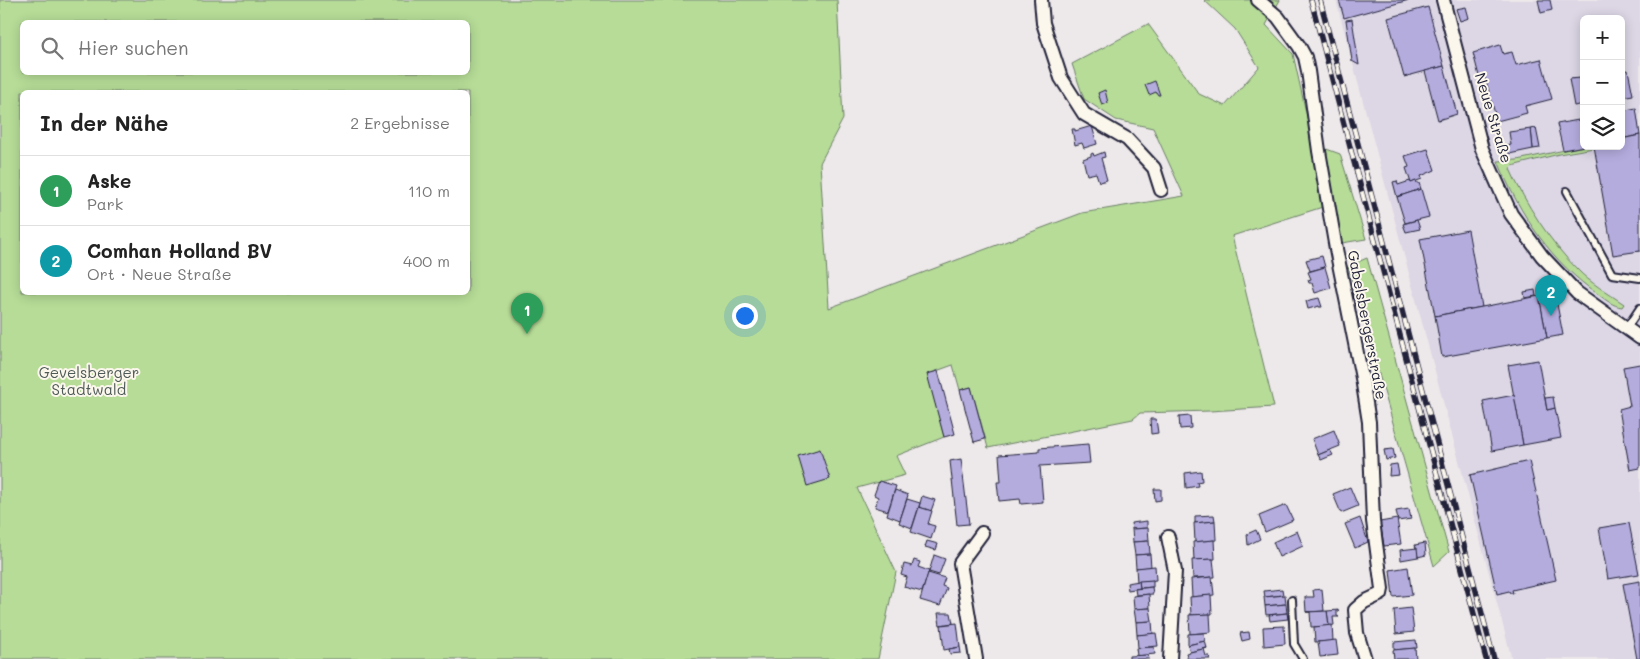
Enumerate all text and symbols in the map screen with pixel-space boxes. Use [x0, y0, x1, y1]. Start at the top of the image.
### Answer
map controls [1580, 15, 1625, 150]
button: + [1580, 15, 1625, 60]
search box [20, 20, 470, 75]
icon: search [38, 34, 66, 62]
text: Hier suchen [78, 35, 189, 60]
button: − [1580, 60, 1625, 105]
street label: Neue Straße [1471, 70, 1517, 165]
button: layers [1580, 105, 1625, 150]
text: In der Nähe [40, 109, 168, 136]
text: 2 Ergebnisse [350, 112, 450, 133]
text: Aske [87, 168, 131, 193]
text: 1 [52, 180, 60, 201]
text: 110 m [408, 180, 450, 201]
text: Park [87, 193, 123, 214]
text: Comhan Holland BV [87, 238, 272, 263]
street label: Gabelsbergerstraße [1344, 248, 1392, 401]
text: 2 [52, 250, 60, 271]
text: 400 m [403, 250, 450, 271]
text: Ort · Neue Straße [87, 263, 232, 284]
pin: 2 [1535, 275, 1567, 316]
pin: 1 [511, 293, 543, 334]
your location [732, 303, 758, 329]
park label: Gevelsberger Stadtwald [39, 362, 139, 399]

